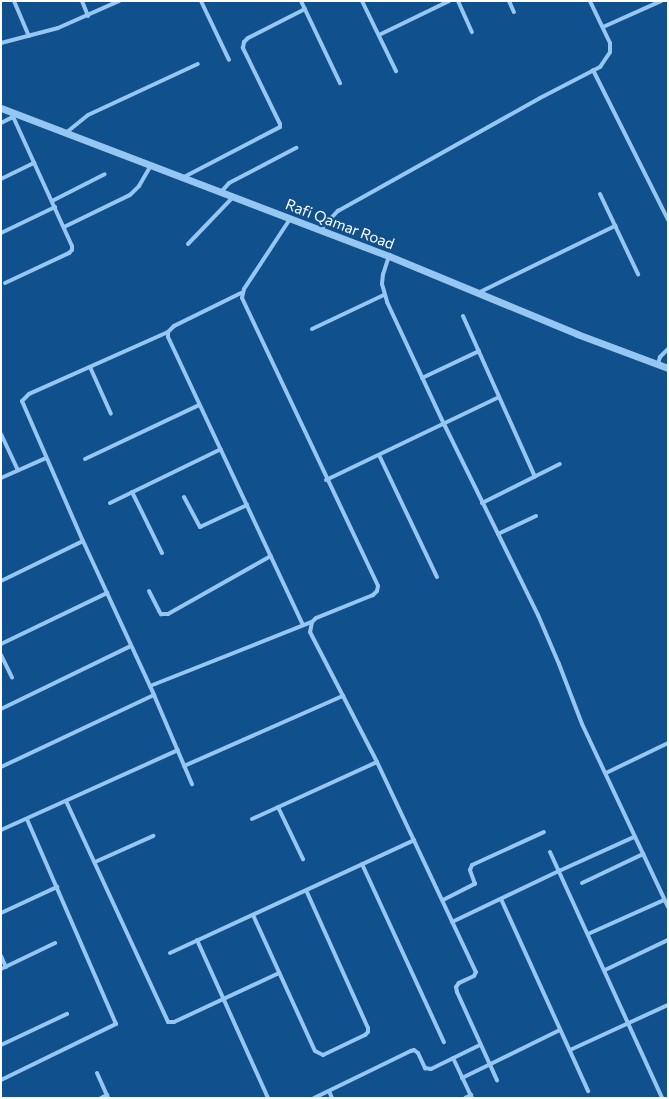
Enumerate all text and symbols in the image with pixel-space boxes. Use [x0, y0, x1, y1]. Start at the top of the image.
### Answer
street label: Rafi Qamar Road [283, 195, 397, 253]

